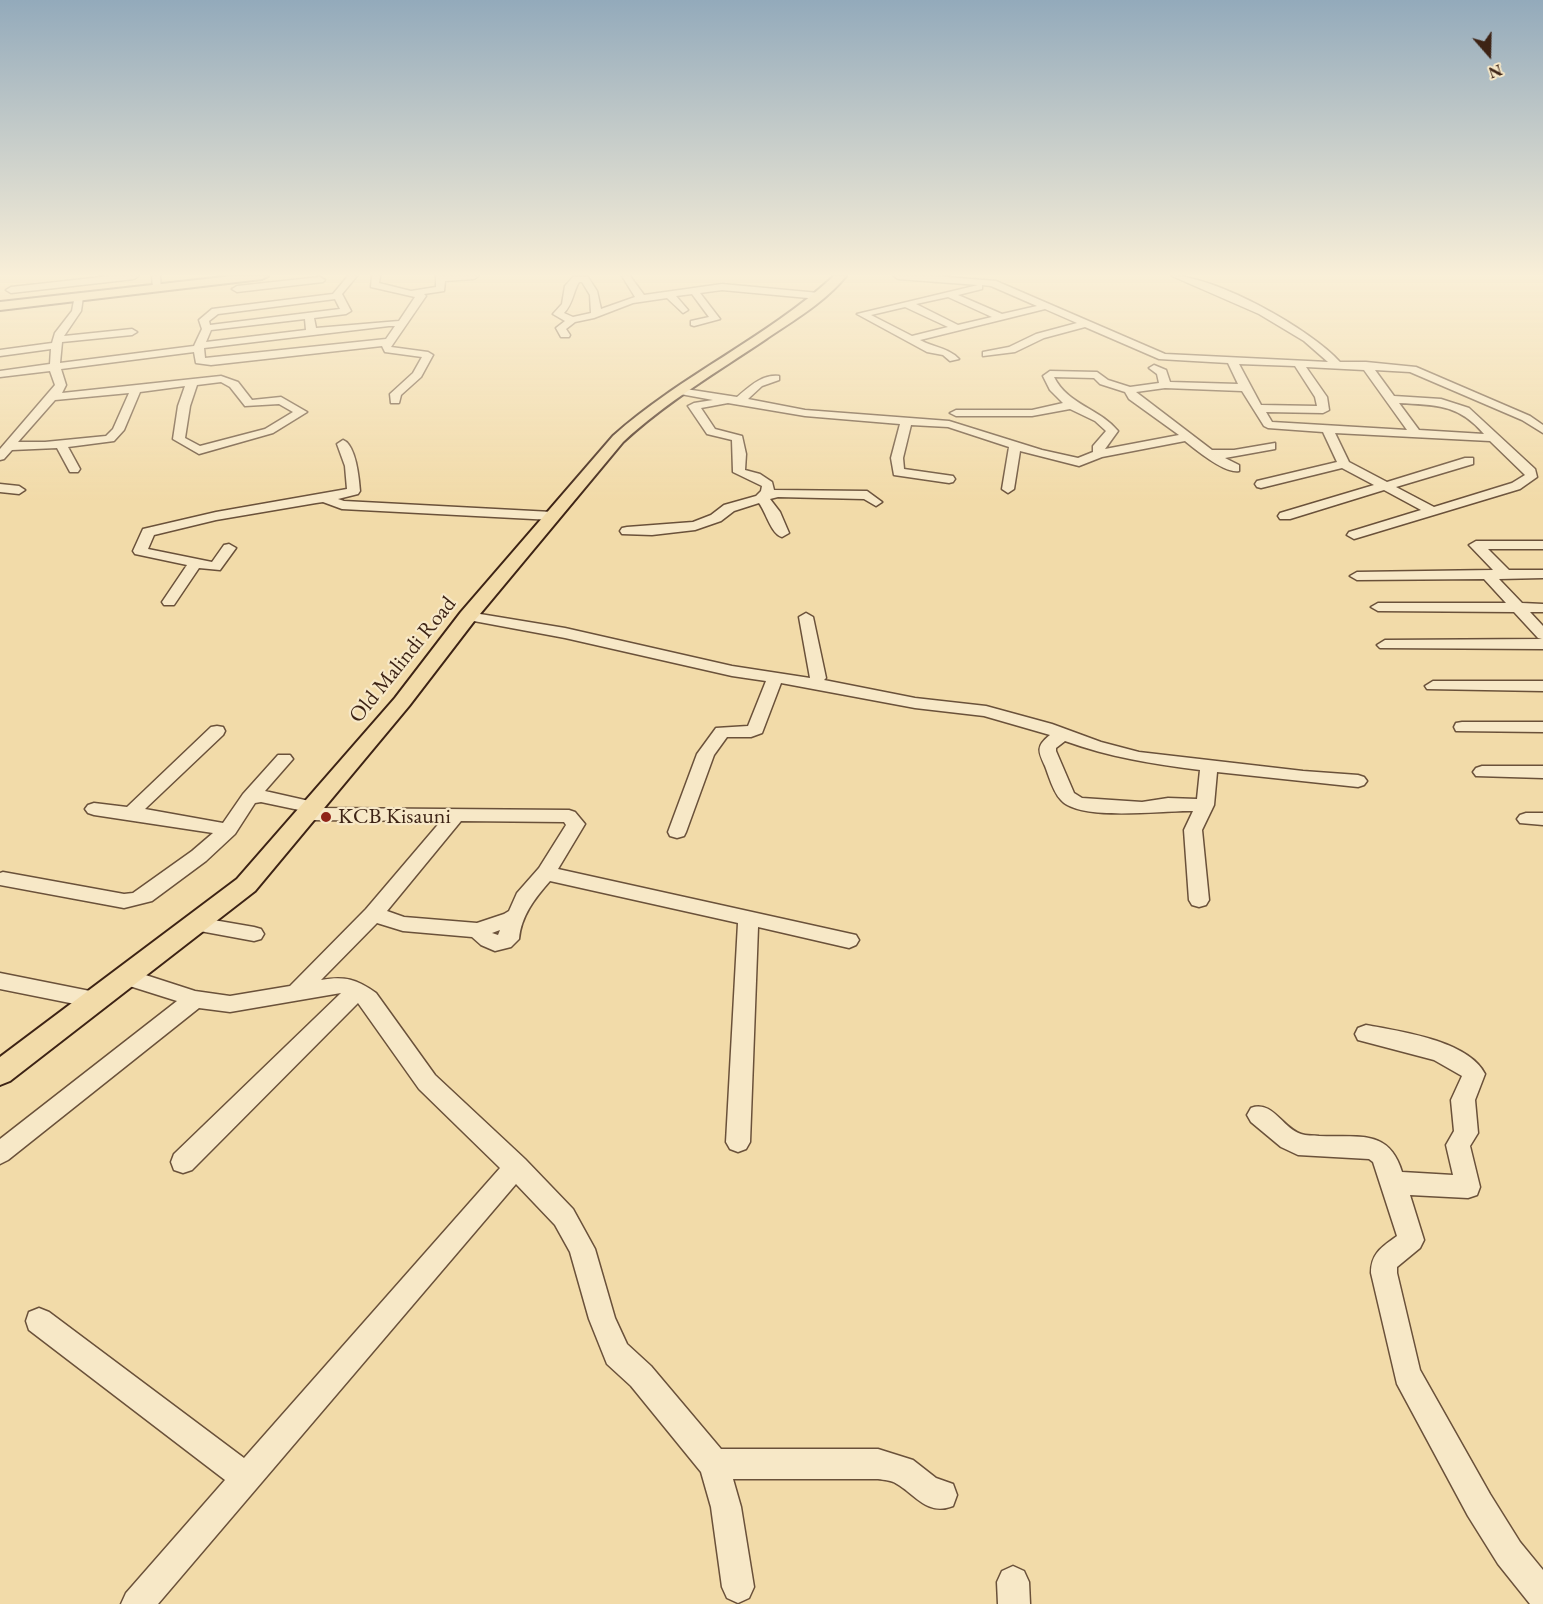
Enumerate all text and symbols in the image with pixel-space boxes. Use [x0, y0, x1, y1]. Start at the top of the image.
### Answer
north arrow [1459, 24, 1519, 84]
text: N [1486, 59, 1505, 83]
street label: Old Malindi Road [344, 591, 462, 729]
place label: KCB Kisauni [338, 804, 451, 830]
marker: KCB Kisauni [319, 810, 333, 824]

